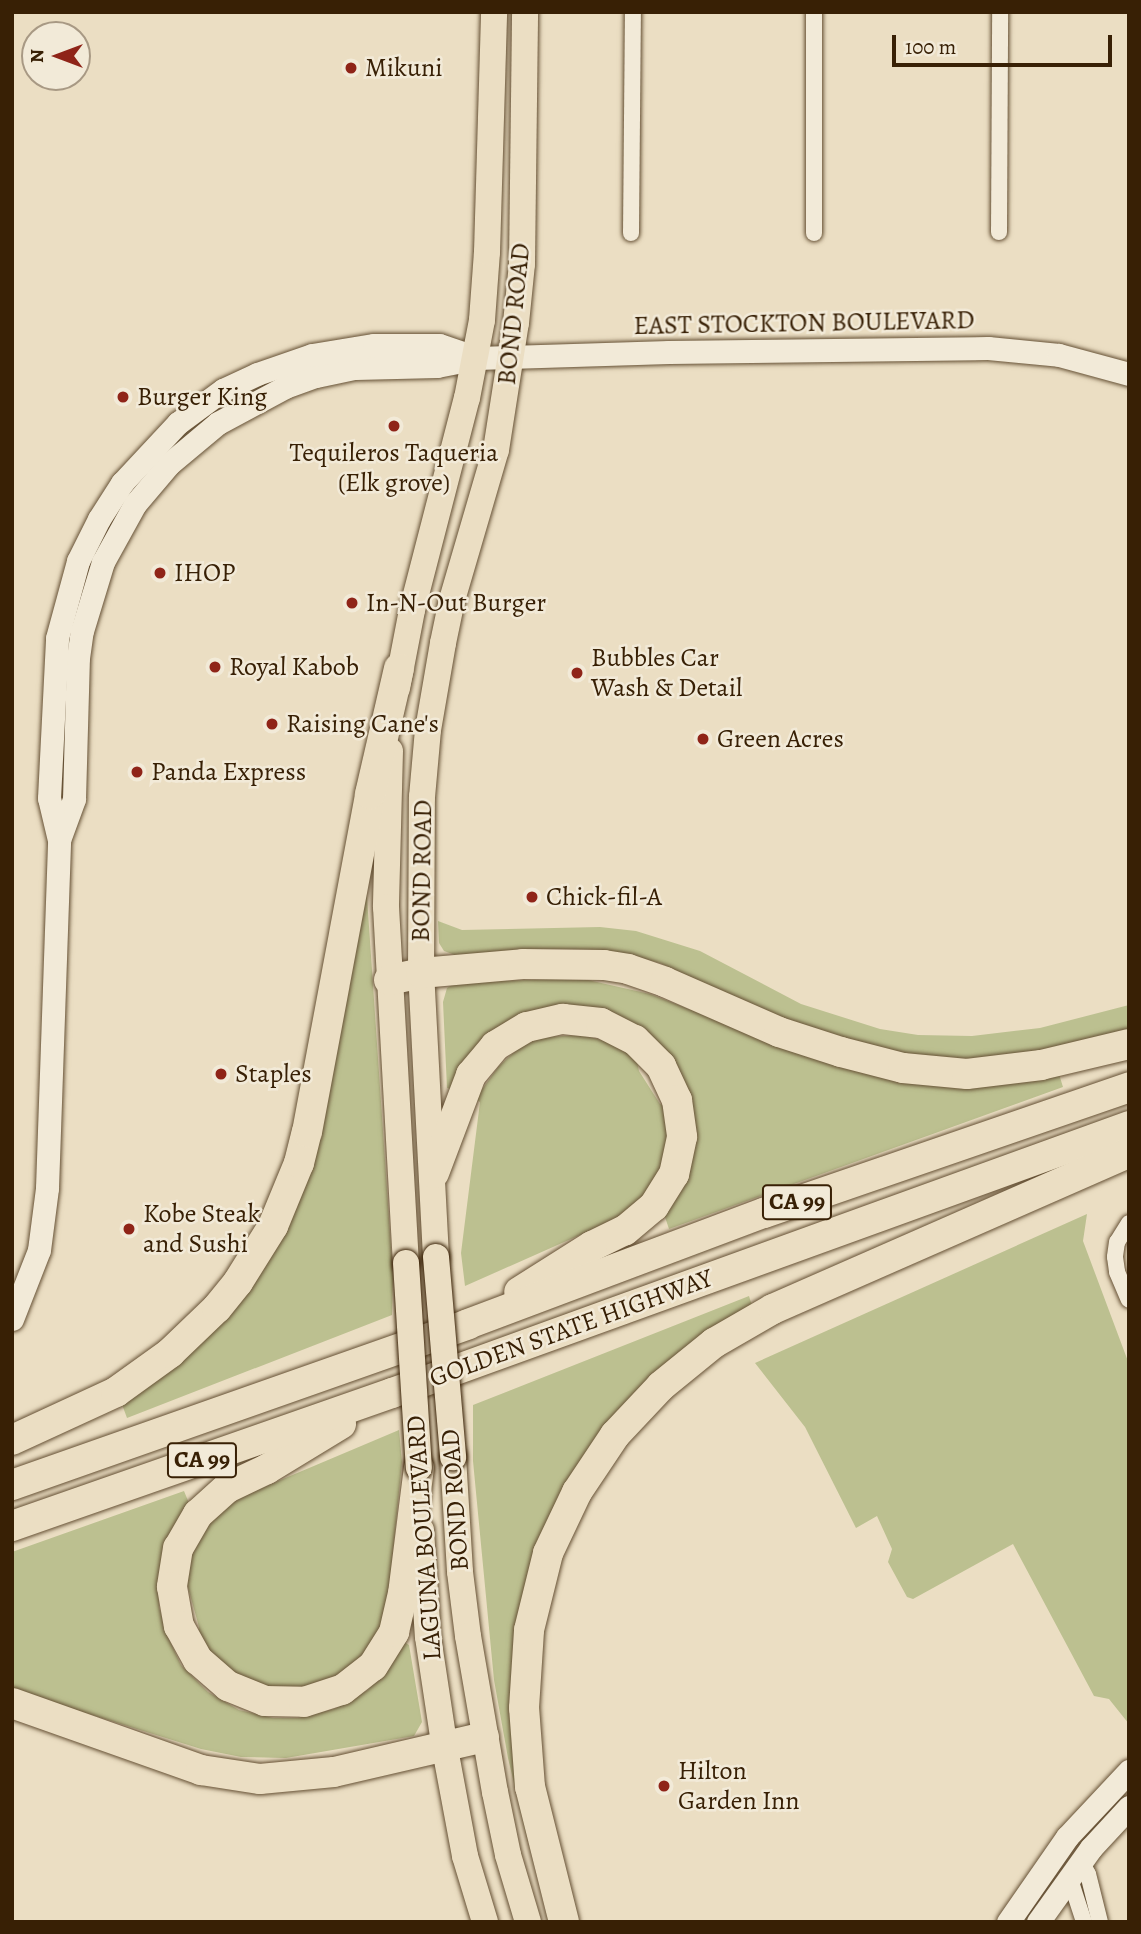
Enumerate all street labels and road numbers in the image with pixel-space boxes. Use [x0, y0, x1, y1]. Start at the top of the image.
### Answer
street label: BOND ROAD [491, 242, 537, 386]
street label: EAST STOCKTON BOULEVARD [633, 304, 975, 342]
street label: BOND ROAD [405, 800, 439, 942]
road number: CA 99 [760, 1182, 834, 1222]
street label: GOLDEN STATE HIGHWAY [425, 1262, 717, 1394]
street label: LAGUNA BOULEVARD [400, 1414, 448, 1662]
street label: BOND ROAD [434, 1428, 476, 1572]
road number: CA 99 [165, 1440, 239, 1480]

